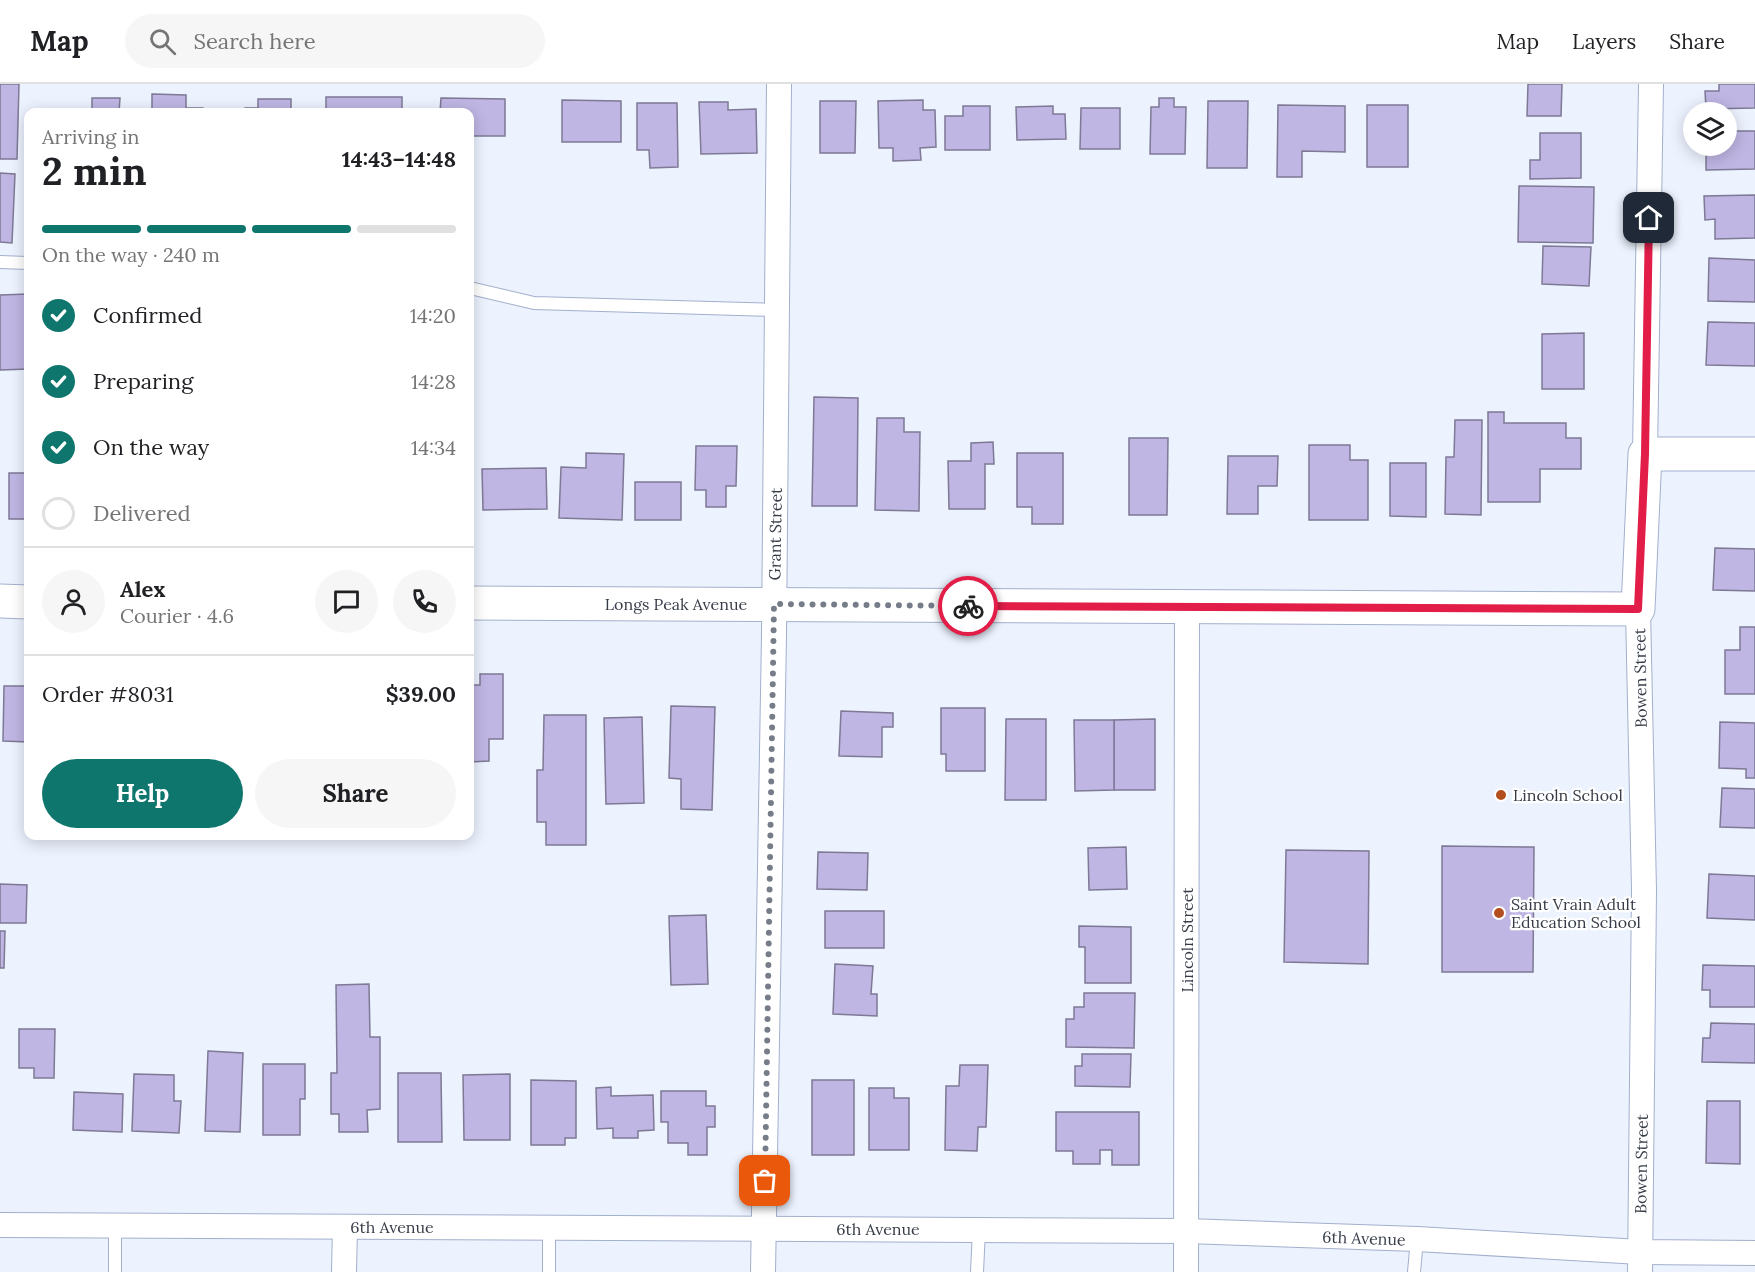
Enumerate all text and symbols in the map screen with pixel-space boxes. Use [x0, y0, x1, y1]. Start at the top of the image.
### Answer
search box [125, 14, 545, 68]
text: Map [30, 23, 89, 59]
icon: search [146, 25, 179, 58]
text: Search here [194, 27, 316, 55]
text: Map [1496, 28, 1539, 55]
text: Layers [1572, 28, 1636, 55]
text: Share [1669, 28, 1725, 55]
map controls [1683, 102, 1737, 156]
button: layers [1683, 102, 1737, 156]
text: Arriving in [42, 124, 139, 149]
text: 14:43–14:48 [342, 145, 456, 173]
text: 2 min [42, 146, 147, 196]
pin [1623, 192, 1674, 243]
icon: home [1632, 201, 1665, 234]
text: On the way · 240 m [42, 242, 220, 267]
icon: check [42, 299, 75, 332]
text: Confirmed [93, 301, 202, 329]
text: 14:20 [410, 303, 456, 328]
icon: check [42, 365, 75, 398]
text: Preparing [93, 367, 193, 395]
text: 14:28 [411, 369, 456, 394]
icon: check [42, 431, 75, 464]
text: On the way [93, 433, 209, 461]
text: 14:34 [411, 435, 456, 460]
street label: Grant Street [764, 487, 786, 580]
text: Delivered [93, 499, 191, 527]
button: person [42, 570, 105, 633]
button: chat [315, 570, 378, 633]
button: phone [393, 570, 456, 633]
text: Alex [120, 575, 165, 603]
courier [938, 576, 998, 636]
icon: bike [952, 590, 985, 623]
street label: Longs Peak Avenue [605, 594, 747, 614]
text: Courier · 4.6 [120, 603, 234, 628]
street label: Bowen Street [1629, 627, 1651, 728]
text: Order #8031 [42, 680, 174, 708]
text: $39.00 [386, 680, 456, 708]
button: Help [42, 759, 243, 828]
button: Share [255, 759, 456, 828]
place label: Lincoln School [1513, 785, 1623, 805]
marker: Lincoln School [1494, 788, 1508, 802]
street label: Lincoln Street [1177, 887, 1197, 992]
place label: Saint Vrain Adult Education School [1511, 894, 1641, 932]
marker: Saint Vrain Adult Education School [1492, 906, 1506, 920]
street label: Bowen Street [1630, 1113, 1652, 1214]
pin [739, 1155, 790, 1206]
icon: bag [748, 1164, 781, 1197]
street label: 6th Avenue [350, 1217, 434, 1237]
street label: 6th Avenue [836, 1219, 920, 1239]
street label: 6th Avenue [1322, 1227, 1406, 1249]

